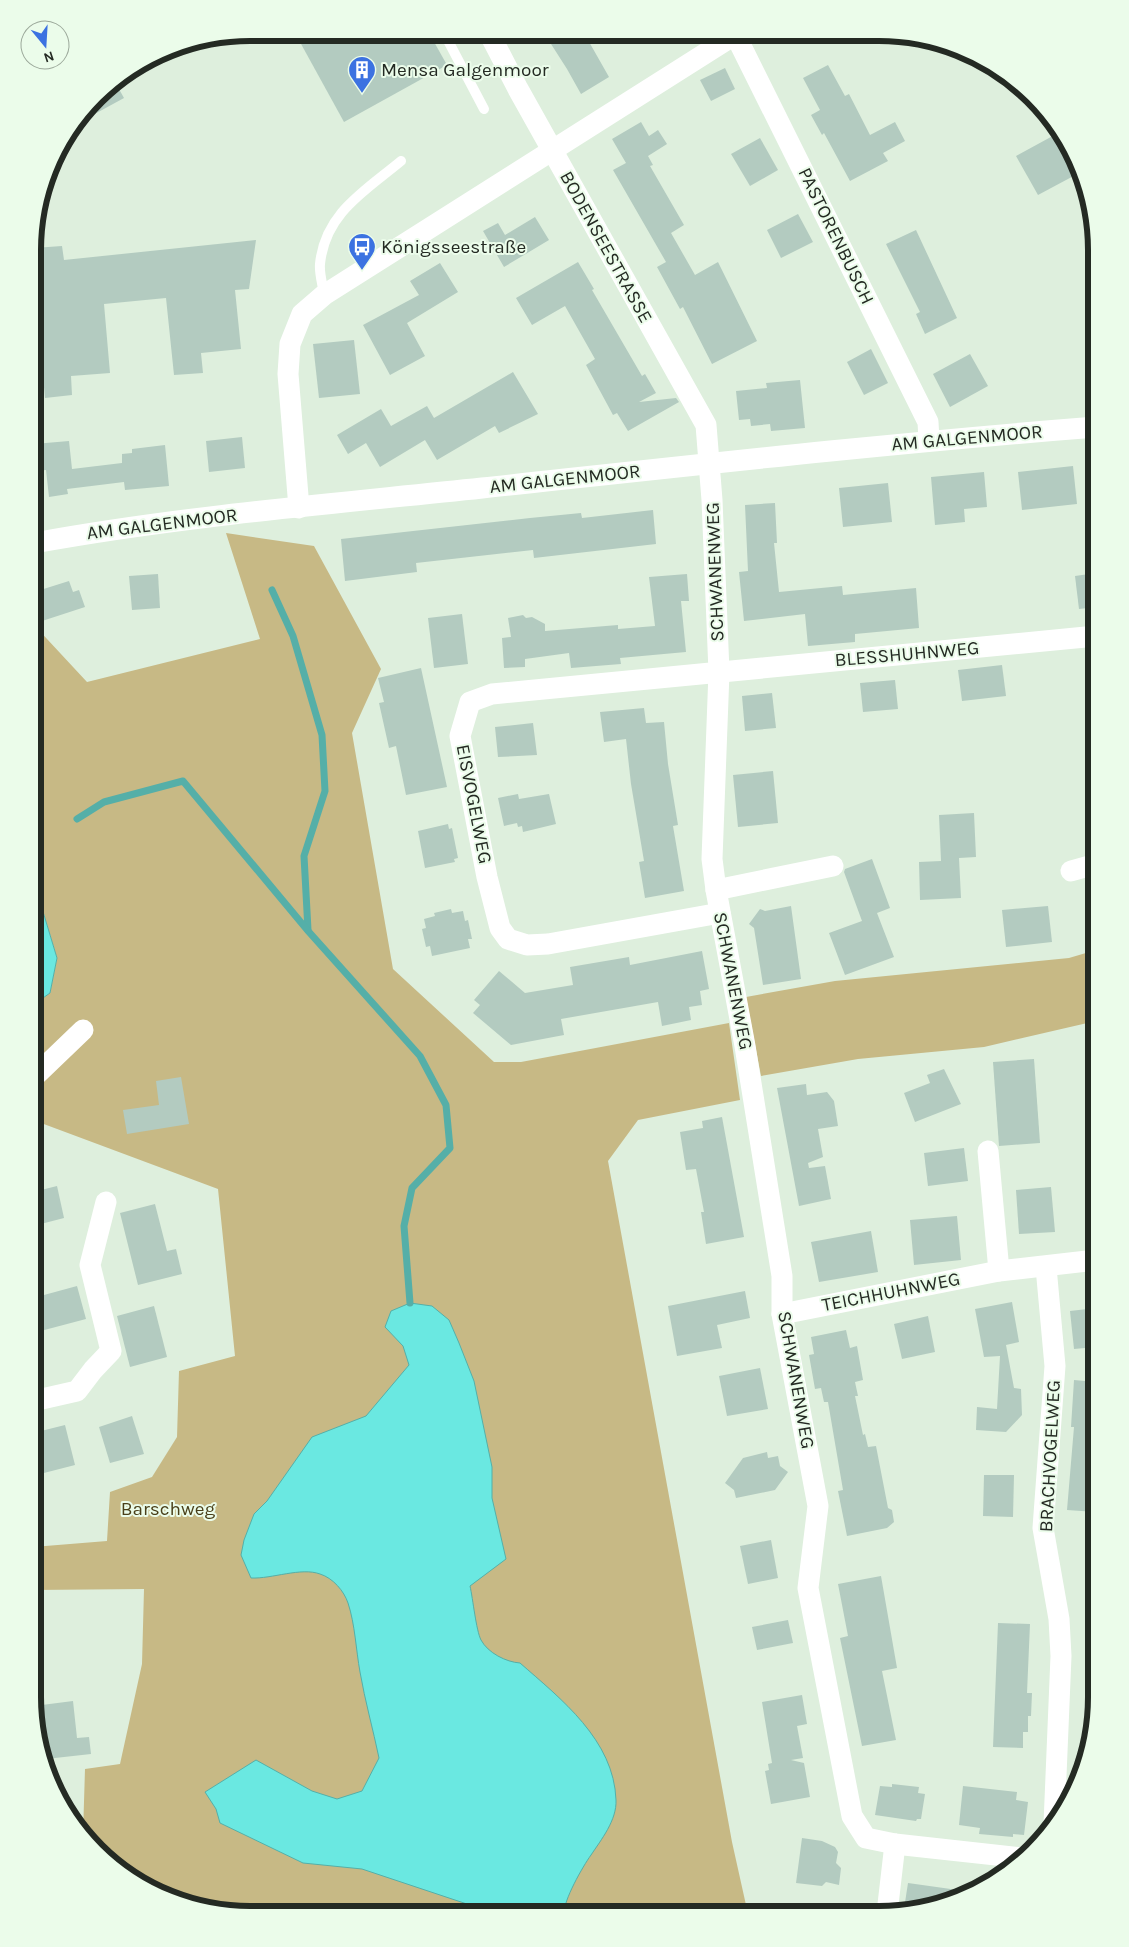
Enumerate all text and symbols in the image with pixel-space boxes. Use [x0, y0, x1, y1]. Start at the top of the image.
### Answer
north arrow [20, 20, 70, 70]
text: N [41, 47, 56, 67]
building icon: Mensa Galgenmoor [347, 55, 377, 94]
place label: Mensa Galgenmoor [381, 59, 549, 81]
street label: PASTORENBUSCH [793, 164, 879, 308]
street label: BODENSEESTRASSE [555, 167, 657, 327]
bus stop icon: Königsseestraße [347, 232, 377, 271]
place label: Königsseestraße [381, 236, 526, 258]
street label: AM GALGENMOOR [890, 420, 1044, 456]
street label: AM GALGENMOOR [488, 460, 642, 498]
street label: SCHWANENWEG [702, 502, 728, 642]
street label: AM GALGENMOOR [85, 504, 239, 544]
street label: BLESSHUHNWEG [834, 637, 980, 671]
street label: EISVOGELWEG [452, 742, 496, 866]
street label: SCHWANENWEG [709, 910, 757, 1052]
street label: TEICHHUHNWEG [820, 1268, 962, 1316]
street label: SCHWANENWEG [773, 1309, 819, 1451]
street label: BRACHVOGELWEG [1035, 1379, 1065, 1533]
park label: Barschweg [121, 1498, 216, 1520]

